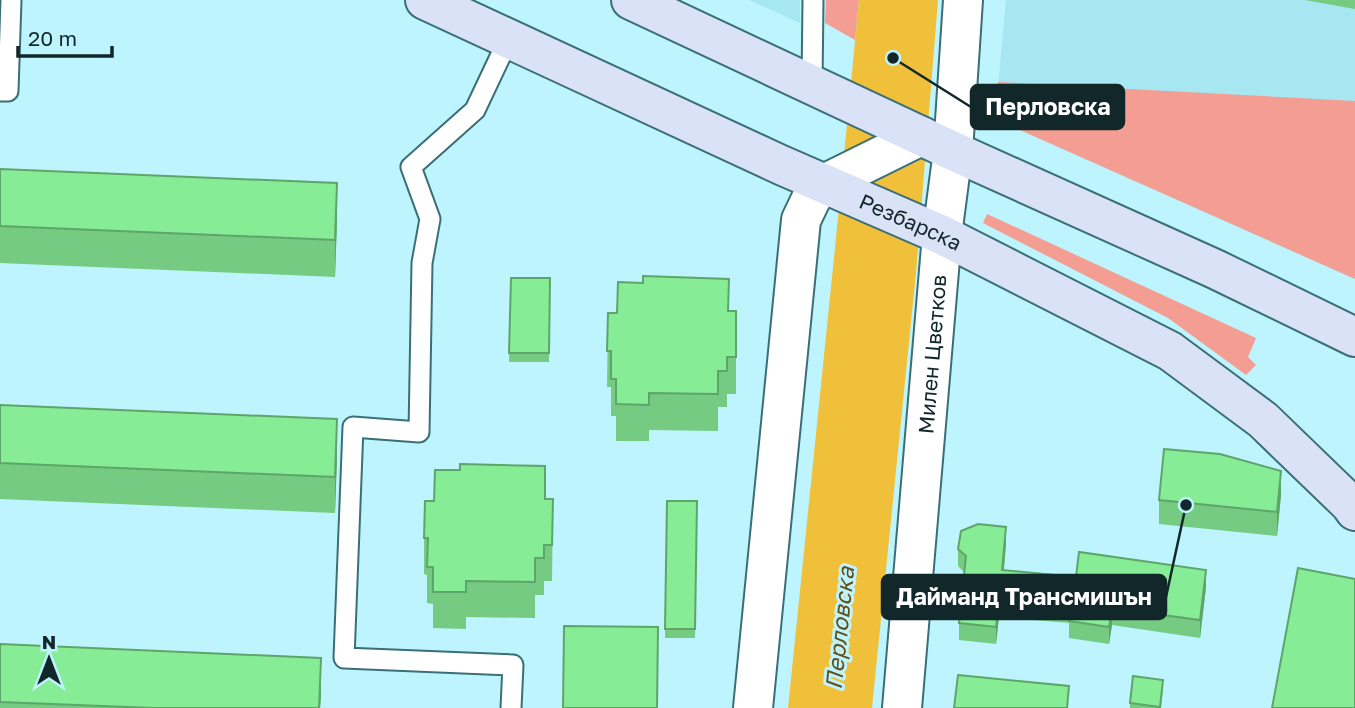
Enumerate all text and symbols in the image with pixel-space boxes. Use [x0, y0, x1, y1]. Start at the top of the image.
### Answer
scale bar [18, 14, 112, 58]
text: 20 m [28, 25, 77, 51]
callout: Перловска [971, 85, 1124, 129]
text: Перловска [985, 92, 1111, 120]
street label: Резбарска [856, 188, 966, 256]
street label: Милен Цветков [912, 274, 952, 435]
water label: Перловска [819, 564, 859, 691]
callout: Дайманд Трансмишън [882, 575, 1166, 619]
text: Дайманд Трансмишън [896, 582, 1152, 610]
north arrow [14, 624, 84, 694]
text: N [42, 630, 56, 653]

